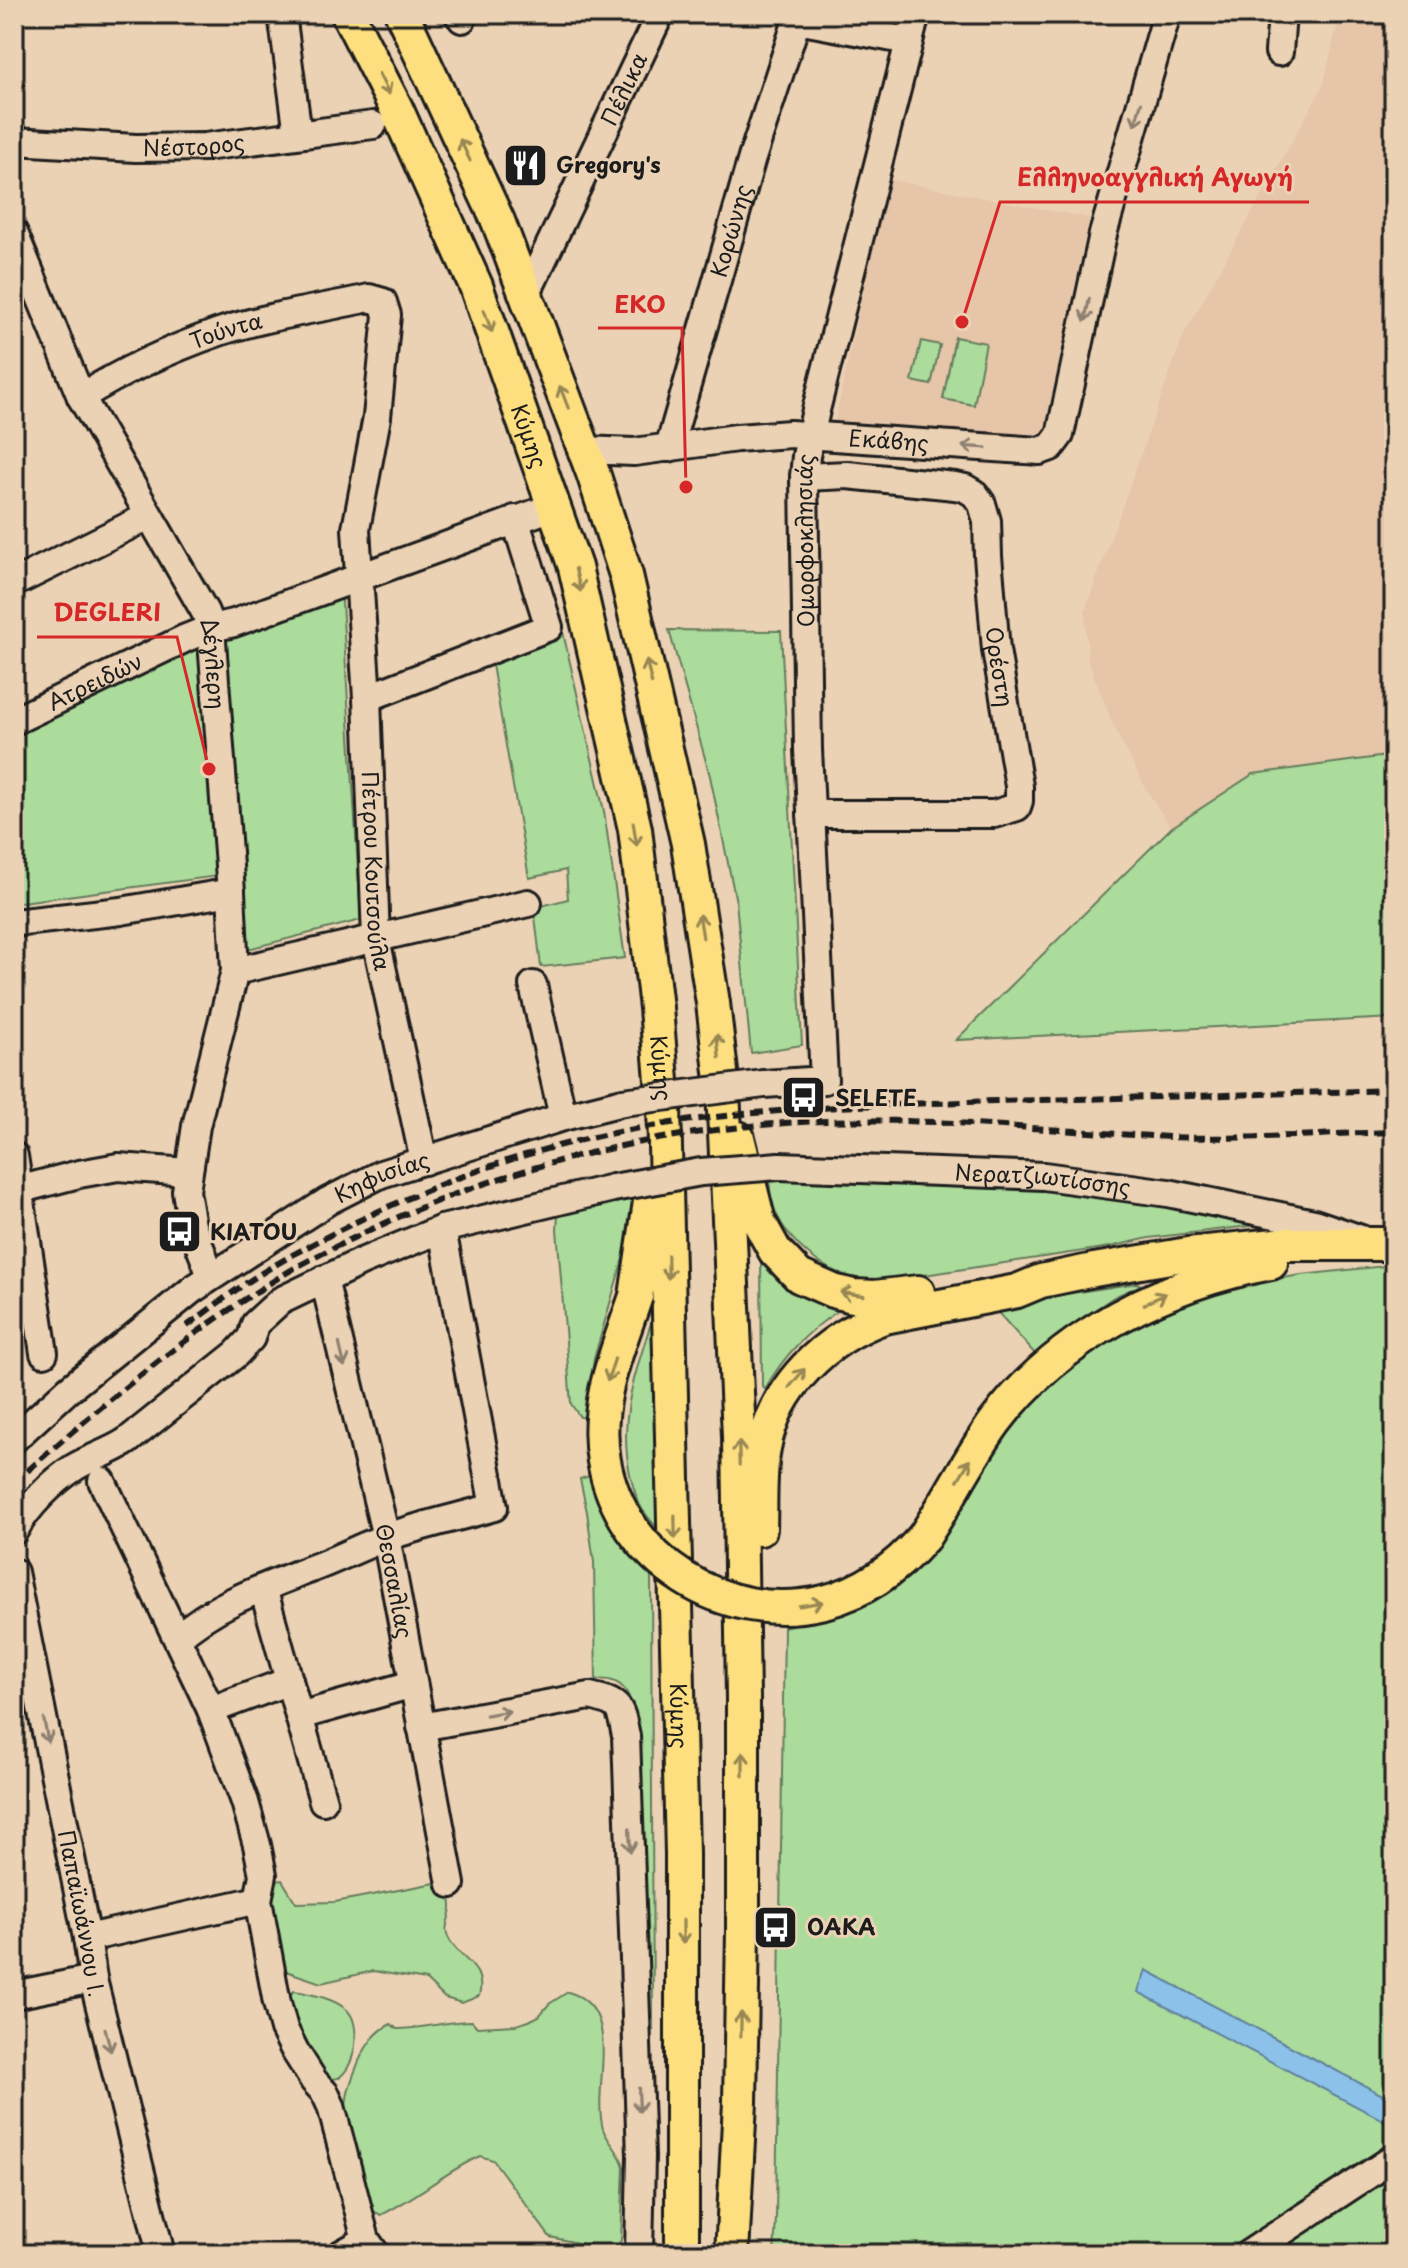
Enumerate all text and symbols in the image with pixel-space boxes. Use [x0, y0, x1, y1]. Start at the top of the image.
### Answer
street label: Πέλικα [591, 47, 654, 131]
one-way arrow [376, 71, 392, 95]
one-way arrow [1130, 101, 1145, 127]
street label: Νέστορος [143, 124, 246, 163]
one-way arrow [457, 139, 472, 163]
restaurant icon: Gregory's [501, 141, 549, 189]
place label: Gregory's [556, 147, 661, 180]
callout: Ελληνοαγγλική Αγωγή [1000, 154, 1309, 202]
text: Ελληνοαγγλική Αγωγή [1017, 158, 1293, 194]
street label: Κορώνης [701, 180, 759, 281]
callout: EKO [598, 280, 682, 328]
text: EKO [614, 285, 666, 321]
one-way arrow [1079, 297, 1094, 323]
street label: Τούντα [184, 303, 265, 356]
one-way arrow [482, 309, 497, 334]
one-way arrow [556, 385, 570, 410]
street label: Κύμης [504, 399, 557, 472]
street label: Εκάβης [848, 420, 930, 458]
one-way arrow [961, 440, 988, 455]
street label: Ομορφοκλησιάς [786, 452, 821, 628]
one-way arrow [572, 567, 587, 592]
callout: DEGLERI [37, 589, 177, 637]
text: DEGLERI [53, 593, 161, 629]
street label: Δέγλερη [193, 612, 235, 710]
street label: Ορέστη [979, 625, 1023, 709]
street label: Ατρειδών [41, 644, 147, 717]
one-way arrow [641, 659, 656, 685]
street label: Πέτρου Κουτσούλα [355, 771, 400, 974]
one-way arrow [628, 821, 643, 846]
one-way arrow [693, 914, 708, 940]
one-way arrow [711, 1033, 726, 1060]
street label: Κύμης [643, 1034, 682, 1102]
bus stop icon: SELETE [780, 1074, 828, 1122]
place label: SELETE [835, 1080, 917, 1113]
street label: Κηφισίας [328, 1142, 433, 1210]
street label: Νερατζιωτίσσης [954, 1155, 1133, 1203]
bus stop icon: KIATOU [155, 1208, 203, 1256]
place label: KIATOU [210, 1214, 297, 1247]
one-way arrow [661, 1253, 676, 1280]
one-way arrow [839, 1287, 866, 1302]
one-way arrow [1142, 1291, 1166, 1307]
one-way arrow [336, 1341, 351, 1367]
one-way arrow [603, 1357, 618, 1382]
one-way arrow [788, 1369, 806, 1389]
one-way arrow [731, 1440, 747, 1467]
one-way arrow [957, 1459, 973, 1482]
one-way arrow [667, 1513, 682, 1540]
street label: Θεσσαλίας [368, 1520, 423, 1641]
one-way arrow [798, 1596, 823, 1611]
street label: Κύμης [663, 1683, 697, 1749]
one-way arrow [484, 1704, 510, 1719]
one-way arrow [39, 1717, 54, 1743]
one-way arrow [735, 1751, 751, 1778]
one-way arrow [622, 1826, 637, 1853]
street label: Παπαϊωάννου Ι. [51, 1827, 115, 2000]
bus stop icon: ΟΑΚΑ [752, 1903, 800, 1951]
place label: ΟΑΚΑ [807, 1909, 876, 1942]
one-way arrow [675, 1918, 690, 1945]
one-way arrow [733, 2011, 749, 2038]
one-way arrow [101, 2027, 116, 2053]
one-way arrow [631, 2086, 646, 2113]

